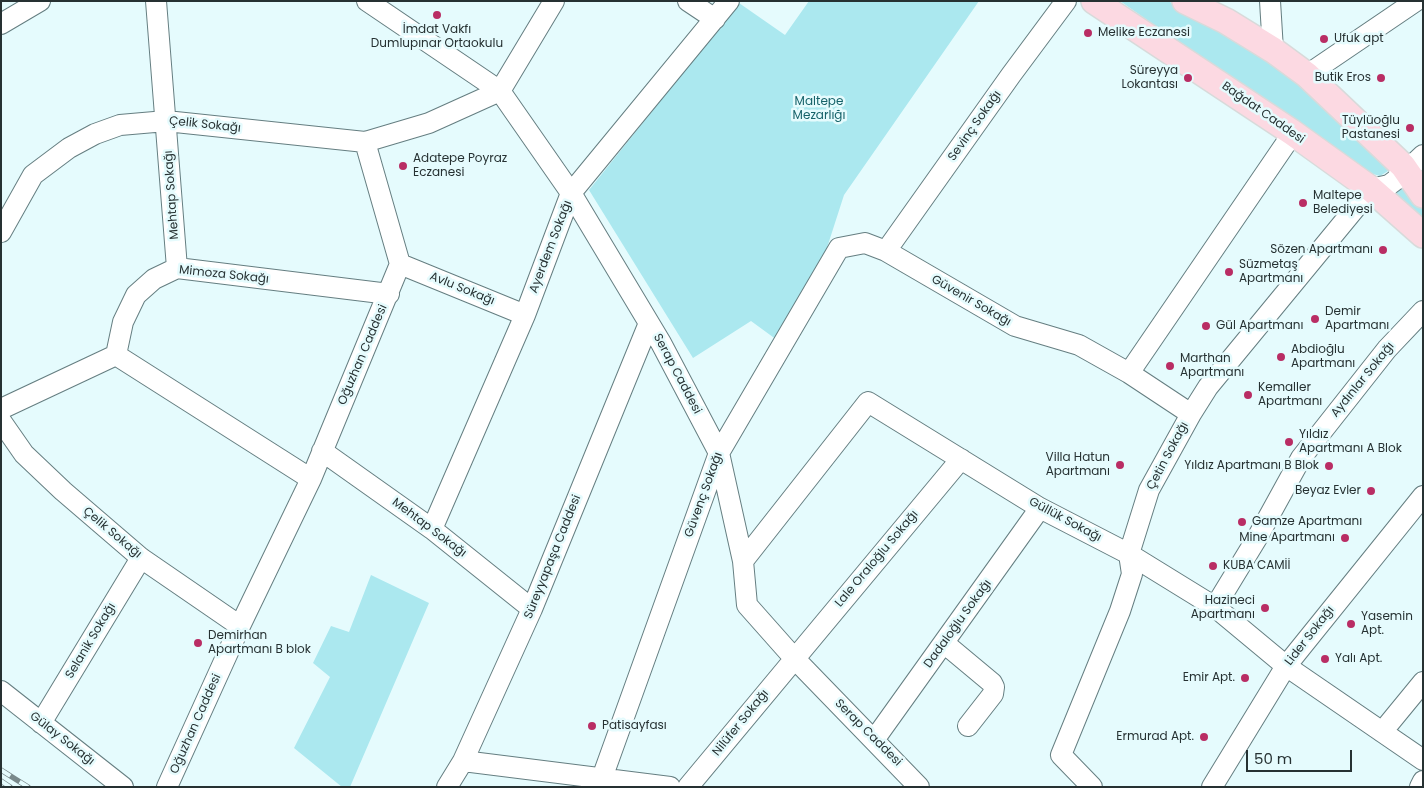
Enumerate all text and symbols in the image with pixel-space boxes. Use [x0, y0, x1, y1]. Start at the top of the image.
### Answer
marker: İmdat Vakfı Dumlupınar Ortaokulu [431, 9, 443, 21]
place label: İmdat Vakfı Dumlupınar Ortaokulu [371, 23, 503, 51]
place label: Melike Eczanesi [1098, 26, 1190, 40]
marker: Melike Eczanesi [1082, 27, 1094, 39]
place label: Ufuk apt [1334, 32, 1384, 46]
marker: Ufuk apt [1318, 33, 1330, 45]
place label: Süreyya Lokantası [1121, 64, 1178, 92]
place label: Butik Eros [1315, 71, 1371, 85]
marker: Süreyya Lokantası [1182, 72, 1194, 84]
marker: Butik Eros [1375, 72, 1387, 84]
street label: Bağdat Caddesi [1219, 79, 1307, 147]
street label: Sevinç Sokağı [945, 88, 1005, 164]
park label: Maltepe Mezarlığı [793, 95, 845, 123]
street label: Çelik Sokağı [168, 114, 242, 136]
place label: Tüylüoğlu Pastanesi [1342, 114, 1400, 142]
marker: Tüylüoğlu Pastanesi [1404, 122, 1416, 134]
street label: Mehtap Sokağı [162, 150, 182, 240]
place label: Adatepe Poyraz Eczanesi [413, 152, 507, 180]
marker: Adatepe Poyraz Eczanesi [397, 160, 409, 172]
place label: Maltepe Belediyesi [1313, 189, 1373, 217]
marker: Maltepe Belediyesi [1297, 197, 1309, 209]
street label: Ayerdem Sokağı [527, 199, 575, 295]
place label: Sözen Apartmanı [1270, 243, 1373, 257]
marker: Sözen Apartmanı [1377, 244, 1389, 256]
place label: Süzmetaş Apartmanı [1239, 258, 1303, 286]
street label: Mimoza Sokağı [178, 263, 270, 287]
marker: Süzmetaş Apartmanı [1223, 266, 1235, 278]
street label: Avlu Sokağı [427, 269, 497, 309]
street label: Güvenir Sokağı [929, 272, 1013, 330]
street label: Oğuzhan Caddesi [335, 303, 391, 407]
place label: Demir Apartmanı [1325, 305, 1389, 333]
marker: Demir Apartmanı [1309, 313, 1321, 325]
place label: Gül Apartmanı [1216, 319, 1303, 333]
marker: Gül Apartmanı [1200, 320, 1212, 332]
street label: Serap Caddesi [650, 331, 704, 417]
street label: Aydınlar Sokağı [1328, 340, 1398, 420]
place label: Abdioğlu Apartmanı [1291, 343, 1355, 371]
marker: Abdioğlu Apartmanı [1275, 351, 1287, 363]
place label: Marthan Apartmanı [1180, 352, 1244, 380]
marker: Marthan Apartmanı [1164, 360, 1176, 372]
place label: Kemaller Apartmanı [1258, 381, 1322, 409]
marker: Kemaller Apartmanı [1242, 389, 1254, 401]
street label: Çetin Sokağı [1144, 420, 1192, 492]
place label: Yıldız Apartmanı A Blok [1299, 428, 1402, 456]
marker: Yıldız Apartmanı A Blok [1283, 436, 1295, 448]
street label: Güvenç Sokağı [682, 451, 726, 539]
place label: Villa Hatun Apartmanı [1046, 451, 1110, 479]
marker: Villa Hatun Apartmanı [1114, 459, 1126, 471]
place label: Yıldız Apartmanı B Blok [1184, 459, 1319, 473]
marker: Yıldız Apartmanı B Blok [1323, 460, 1335, 472]
place label: Beyaz Evler [1295, 484, 1361, 498]
marker: Beyaz Evler [1365, 485, 1377, 497]
street label: Süreyyapaşa Caddesi [522, 493, 584, 621]
street label: Mehtap Sokağı [389, 495, 469, 561]
street label: Güllük Sokağı [1026, 495, 1104, 545]
street label: Çelik Sokağı [80, 504, 144, 562]
street label: Lale Oraloğlu Sokağı [832, 508, 922, 610]
place label: Gamze Apartmanı [1252, 515, 1362, 529]
marker: Gamze Apartmanı [1236, 516, 1248, 528]
place label: Mine Apartmanı [1239, 531, 1335, 545]
marker: Mine Apartmanı [1339, 532, 1351, 544]
place label: KUBA CAMİİ [1223, 559, 1291, 573]
marker: KUBA CAMİİ [1207, 560, 1219, 572]
street label: Dadaloğlu Sokağı [921, 577, 995, 671]
place label: Hazineci Apartmanı [1191, 594, 1255, 622]
street label: Selanik Sokağı [63, 601, 119, 681]
marker: Hazineci Apartmanı [1259, 602, 1271, 614]
street label: Lider Sokağı [1282, 603, 1338, 669]
place label: Yasemin Apt. [1361, 610, 1413, 638]
marker: Yasemin Apt. [1345, 618, 1357, 630]
place label: Demirhan Apartmanı B blok [208, 629, 311, 657]
marker: Demirhan Apartmanı B blok [192, 637, 204, 649]
place label: Yalı Apt. [1335, 652, 1382, 666]
marker: Yalı Apt. [1319, 653, 1331, 665]
place label: Emir Apt. [1183, 671, 1235, 685]
street label: Oğuzhan Caddesi [168, 672, 224, 776]
marker: Emir Apt. [1239, 672, 1251, 684]
street label: Nilüfer Sokağı [710, 687, 772, 759]
street label: Serap Caddesi [832, 697, 904, 769]
street label: Gülay Sokağı [27, 709, 97, 769]
place label: Patisayfası [602, 719, 667, 733]
marker: Patisayfası [586, 720, 598, 732]
place label: Ermurad Apt. [1116, 730, 1194, 744]
marker: Ermurad Apt. [1198, 731, 1210, 743]
scale bar [1249, 740, 1355, 772]
text: 50 m [1254, 748, 1292, 769]

